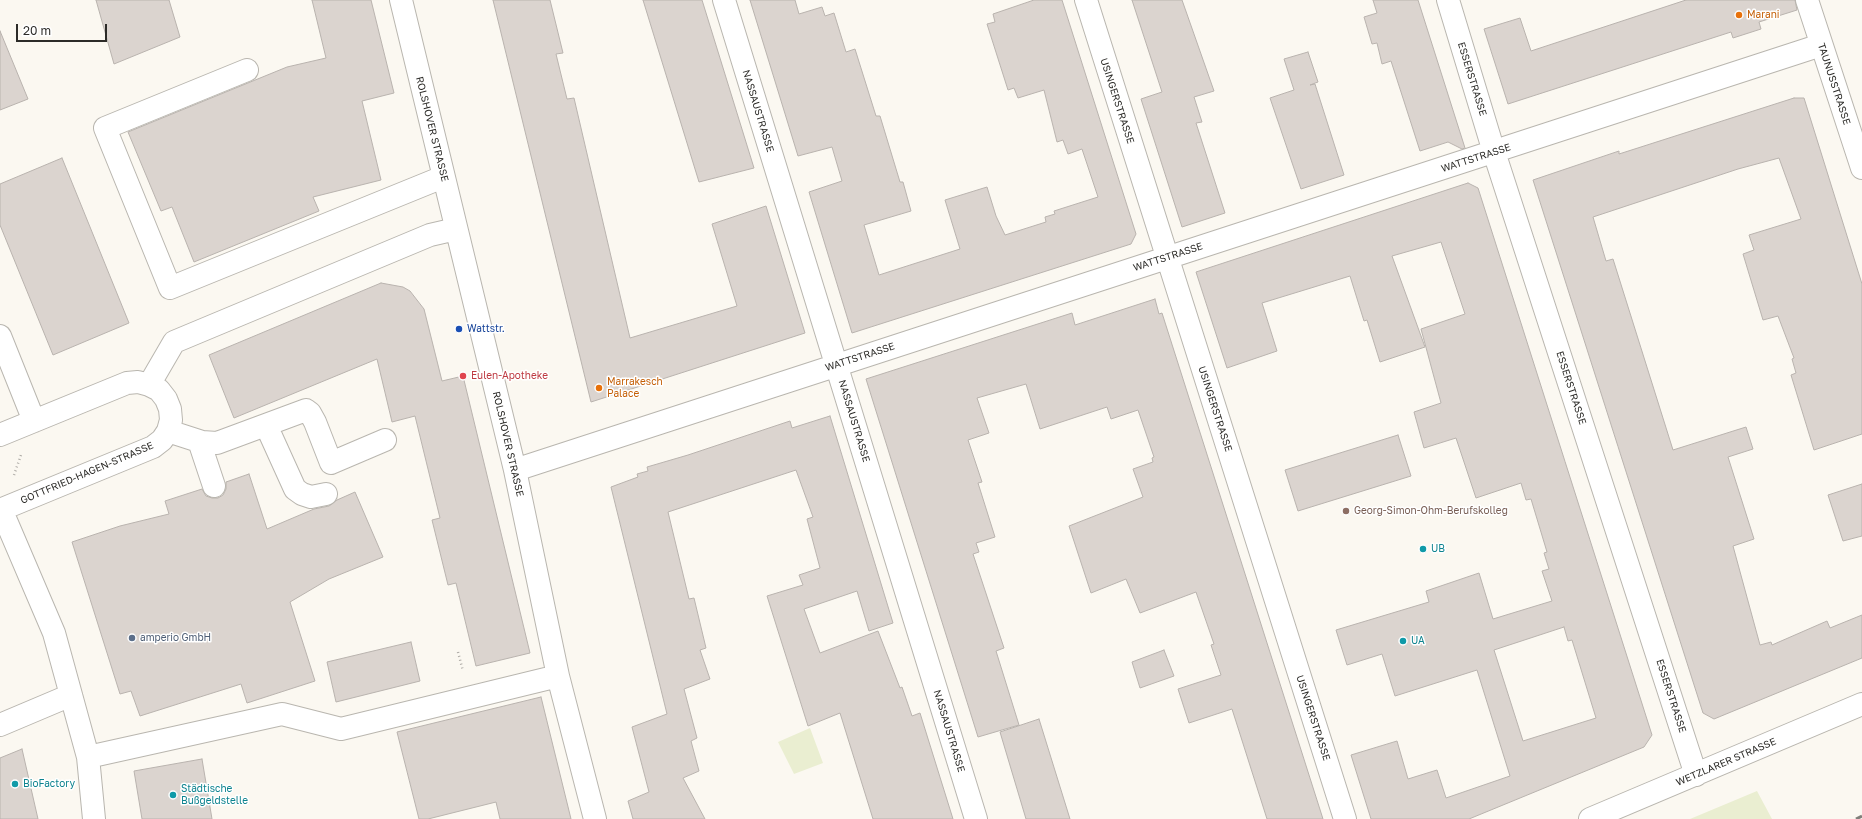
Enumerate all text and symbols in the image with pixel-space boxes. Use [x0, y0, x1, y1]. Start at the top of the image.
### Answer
place label: Marani [1747, 9, 1780, 21]
marker: Marani [1734, 10, 1744, 20]
scale bar [18, 16, 109, 42]
text: 20 m [23, 23, 51, 38]
street label: ESSERSTRASSE [1455, 41, 1489, 117]
street label: TAUNUSSTRASSE [1815, 42, 1853, 126]
street label: USINGERSTRASSE [1098, 57, 1136, 145]
street label: NASSAUSTRASSE [740, 68, 776, 154]
street label: ROLSHOVER STRASSE [413, 75, 451, 183]
street label: WATTSTRASSE [1440, 141, 1512, 175]
street label: WATTSTRASSE [1132, 240, 1204, 274]
place label: Wattstr. [467, 323, 505, 335]
marker: Wattstr. [454, 324, 464, 334]
street label: WATTSTRASSE [824, 340, 896, 374]
street label: ESSERSTRASSE [1553, 350, 1589, 426]
street label: USINGERSTRASSE [1196, 365, 1234, 453]
place label: Eulen-Apotheke [471, 370, 548, 382]
marker: Eulen-Apotheke [458, 371, 468, 381]
place label: Marrakesch Palace [607, 376, 663, 400]
street label: NASSAUSTRASSE [836, 378, 872, 464]
marker: Marrakesch Palace [594, 383, 604, 393]
street label: ROLSHOVER STRASSE [490, 390, 526, 498]
street label: GOTTFRIED-HAGEN-STRASSE [19, 439, 155, 507]
place label: Georg-Simon-Ohm-Berufskolleg [1354, 505, 1508, 517]
marker: Georg-Simon-Ohm-Berufskolleg [1341, 506, 1351, 516]
place label: UB [1431, 543, 1445, 555]
marker: UB [1418, 544, 1428, 554]
place label: amperio GmbH [140, 632, 211, 644]
marker: amperio GmbH [127, 633, 137, 643]
place label: UA [1411, 635, 1425, 647]
marker: UA [1398, 636, 1408, 646]
street label: ESSERSTRASSE [1653, 658, 1689, 734]
street label: USINGERSTRASSE [1294, 674, 1332, 762]
street label: NASSAUSTRASSE [931, 688, 967, 774]
street label: WETZLARER STRASSE [1674, 735, 1778, 789]
place label: BioFactory [23, 778, 75, 790]
marker: BioFactory [10, 779, 20, 789]
place label: Städtische Bußgeldstelle [181, 783, 248, 806]
marker: Städtische Bußgeldstelle [168, 790, 178, 800]

